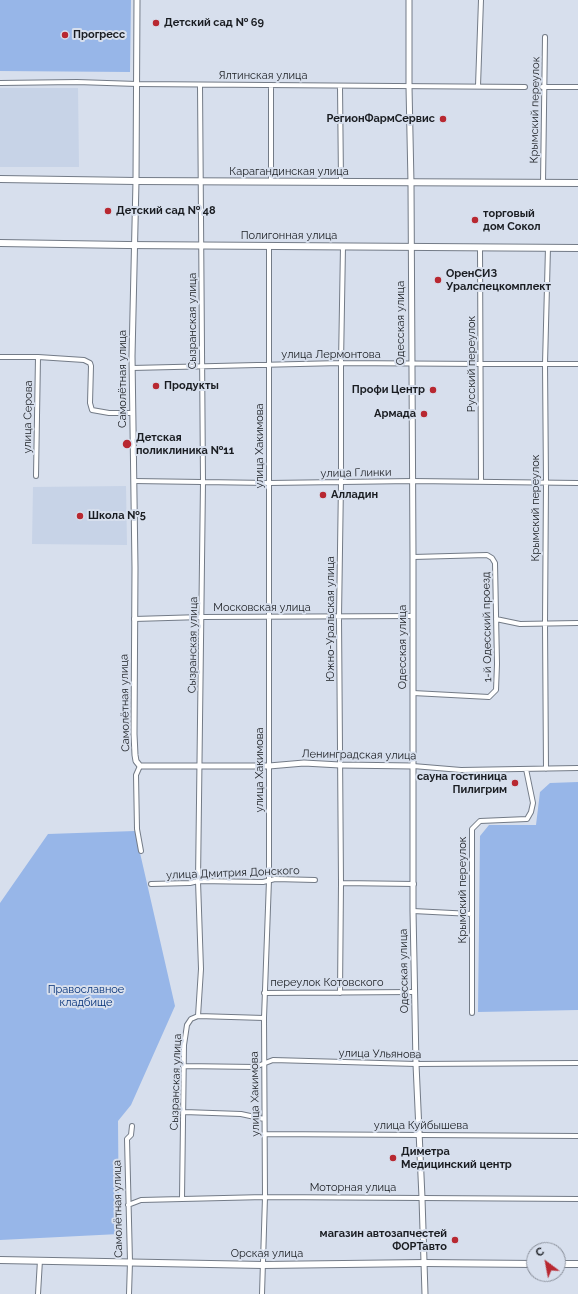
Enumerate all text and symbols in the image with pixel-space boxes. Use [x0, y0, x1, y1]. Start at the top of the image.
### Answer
place label: Детский сад № 69 [164, 16, 264, 30]
marker: Детский сад № 69 [151, 18, 161, 28]
place label: Прогресс [73, 28, 125, 42]
marker: Прогресс [60, 30, 70, 40]
street label: Крымский переулок [527, 56, 543, 164]
street label: Ялтинская улица [219, 69, 307, 83]
place label: РегионФармСервис [326, 112, 435, 126]
marker: РегионФармСервис [438, 114, 448, 124]
street label: Карагандинская улица [229, 165, 349, 179]
place label: Детский сад № 48 [116, 204, 216, 218]
marker: Детский сад № 48 [103, 206, 113, 216]
place label: торговый дом Сокол [483, 207, 541, 233]
marker: торговый дом Сокол [470, 215, 480, 225]
street label: Полигонная улица [241, 229, 337, 243]
place label: ОренСИЗ Уралспецкомплект [446, 267, 551, 293]
street label: Сызранская улица [186, 273, 200, 369]
marker: ОренСИЗ Уралспецкомплект [433, 275, 443, 285]
street label: Одесская улица [394, 281, 408, 365]
street label: Русский переулок [465, 316, 479, 412]
street label: Самолётная улица [116, 330, 130, 428]
street label: улица Лермонтова [281, 348, 381, 362]
place label: Продукты [164, 379, 219, 393]
street label: улица Серова [21, 380, 35, 454]
marker: Продукты [151, 381, 161, 391]
place label: Профи Центр [352, 383, 425, 397]
marker: Профи Центр [428, 385, 438, 395]
street label: улица Хакимова [253, 403, 267, 489]
place label: Армада [374, 407, 416, 421]
marker: Армада [419, 409, 429, 419]
place label: Детская поликлиника №11 [136, 431, 234, 457]
marker: Детская поликлиника №11 [121, 438, 133, 450]
street label: Крымский переулок [529, 455, 543, 561]
street label: улица Глинки [320, 466, 392, 480]
place label: Алладин [331, 488, 378, 502]
marker: Алладин [318, 490, 328, 500]
place label: Школа №5 [88, 509, 146, 523]
marker: Школа №5 [75, 511, 85, 521]
street label: Южно-Уральская улица [324, 556, 338, 682]
street label: 1-й Одесский проезд [479, 572, 495, 682]
street label: Сызранская улица [186, 597, 200, 693]
street label: Московская улица [213, 601, 311, 615]
street label: Одесская улица [396, 605, 410, 689]
street label: Самолётная улица [118, 654, 132, 752]
street label: улица Хакимова [253, 727, 267, 813]
street label: Ленинградская улица [302, 747, 416, 763]
place label: сауна гостиница Пилигрим [417, 770, 507, 796]
marker: сауна гостиница Пилигрим [510, 778, 520, 788]
street label: Крымский переулок [456, 837, 470, 943]
street label: улица Дмитрия Донского [166, 864, 300, 882]
street label: Одесская улица [397, 929, 411, 1013]
street label: переулок Котовского [271, 976, 383, 990]
park label: Православное кладбище [48, 983, 124, 1009]
street label: Сызранская улица [168, 1033, 184, 1131]
street label: улица Ульянова [338, 1047, 422, 1061]
street label: улица Хакимова [248, 1051, 262, 1137]
street label: улица Куйбышева [374, 1119, 468, 1133]
place label: Диметра Медицинский центр [401, 1145, 512, 1171]
marker: Диметра Медицинский центр [388, 1153, 398, 1163]
street label: Самолётная улица [111, 1160, 125, 1258]
street label: Моторная улица [310, 1181, 396, 1195]
place label: магазин автозапчестей ФОРТавто [320, 1227, 447, 1253]
marker: магазин автозапчестей ФОРТавто [450, 1235, 460, 1245]
north arrow [526, 1242, 566, 1282]
text: С [533, 1245, 547, 1260]
street label: Орская улица [231, 1247, 303, 1261]

